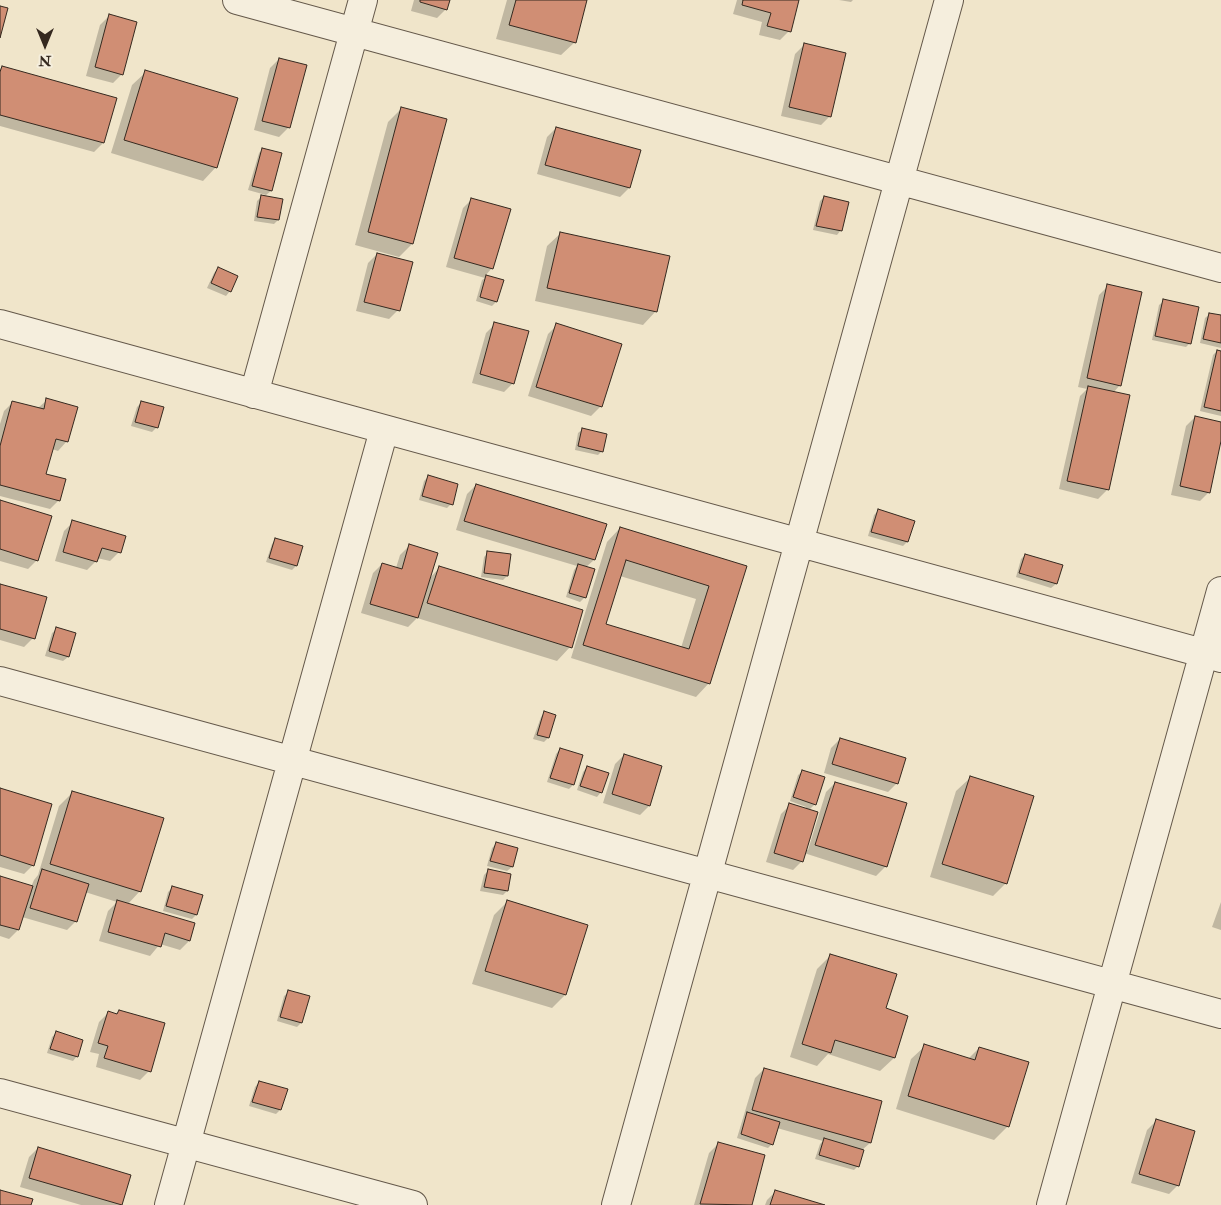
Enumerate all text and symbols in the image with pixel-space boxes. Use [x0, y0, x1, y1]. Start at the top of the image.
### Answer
north arrow [20, 20, 70, 70]
text: N [39, 52, 51, 69]

